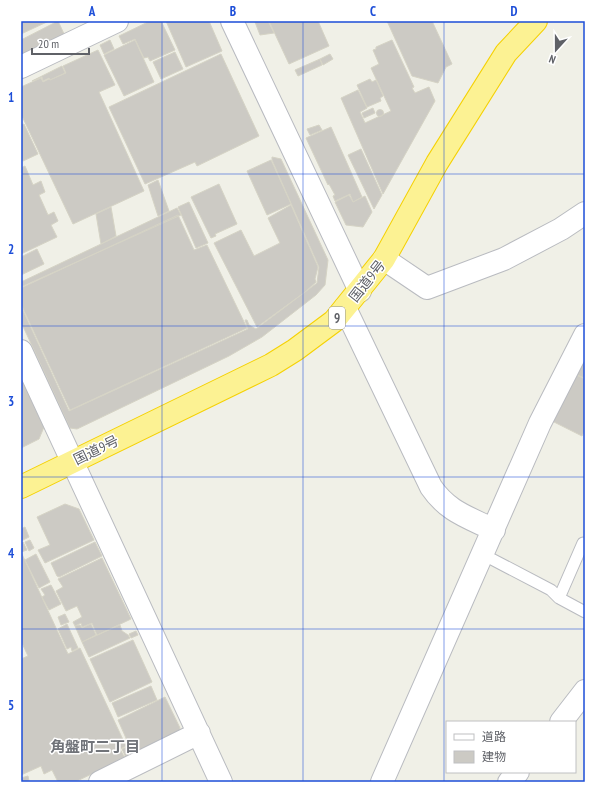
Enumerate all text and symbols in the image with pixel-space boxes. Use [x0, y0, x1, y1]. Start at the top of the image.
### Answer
text: A [88, 3, 96, 20]
text: B [230, 3, 236, 20]
text: C [370, 3, 376, 20]
text: D [511, 3, 518, 20]
scale bar [32, 30, 89, 56]
north arrow [536, 30, 576, 70]
text: 20 m [38, 36, 59, 51]
text: N [547, 52, 558, 67]
text: 1 [8, 89, 14, 106]
text: 2 [8, 241, 14, 258]
street label: 国道9号 [345, 256, 389, 306]
road number: 9 [329, 307, 345, 329]
text: 3 [8, 393, 14, 410]
street label: 国道9号 [70, 431, 122, 469]
text: 4 [8, 545, 15, 562]
text: 5 [8, 697, 14, 714]
legend [446, 721, 576, 773]
text: 道路 [482, 729, 506, 744]
district label: 角盤町二丁目 [50, 737, 140, 756]
text: 建物 [482, 749, 506, 764]

